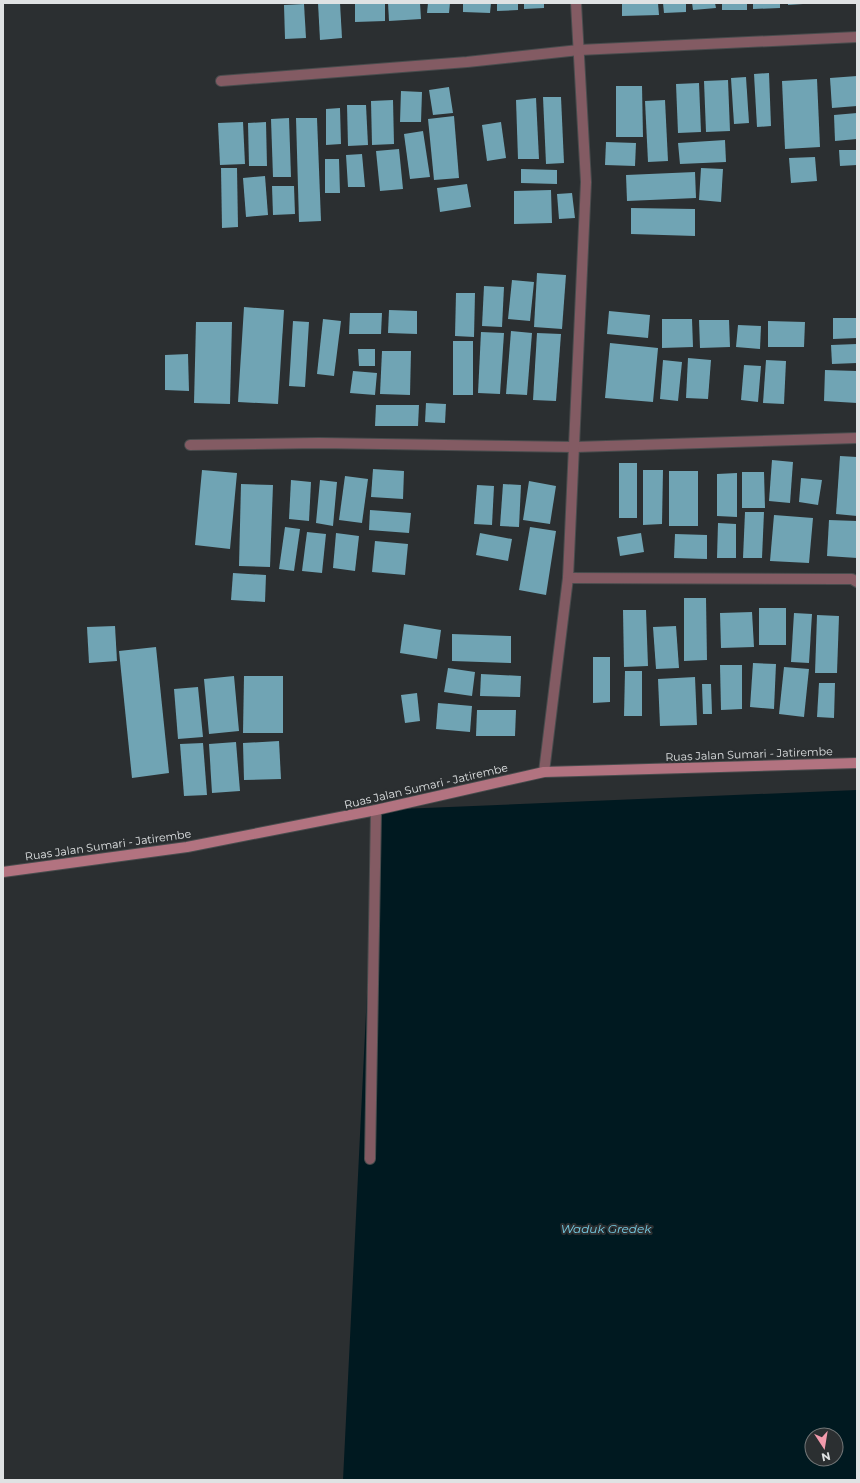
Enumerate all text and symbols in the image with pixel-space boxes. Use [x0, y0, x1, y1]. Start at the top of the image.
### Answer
street label: Ruas Jalan Sumari - Jatirembe [665, 744, 833, 764]
street label: Ruas Jalan Sumari - Jatirembe [343, 760, 510, 812]
street label: Ruas Jalan Sumari - Jatirembe [24, 826, 192, 864]
water label: Waduk Gredek [561, 1221, 652, 1236]
north arrow [804, 1427, 844, 1467]
text: N [820, 1449, 832, 1465]

